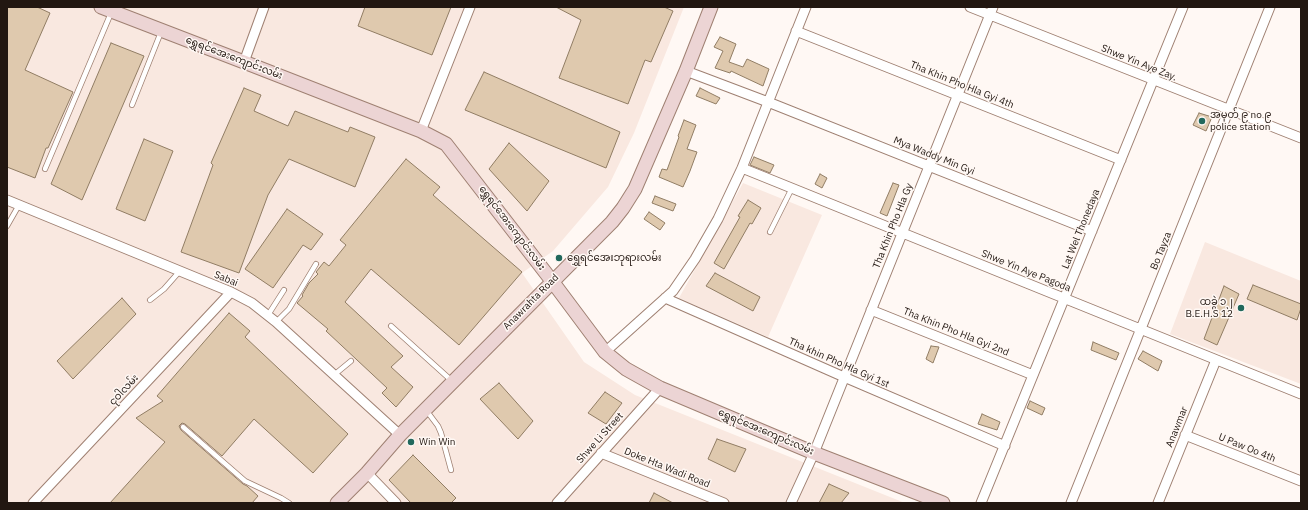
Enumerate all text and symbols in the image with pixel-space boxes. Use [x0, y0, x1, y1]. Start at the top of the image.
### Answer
street label: ရွှေရင်အေးကျောင်းလမ်း [184, 34, 284, 82]
street label: Shwe Yin Aye Zay. [1099, 42, 1179, 84]
street label: Tha Khin Pho Hla Gyi 4th [908, 59, 1016, 111]
place label: အမှတ် ၉ no ၉ police station [1210, 109, 1271, 132]
marker: အမှတ် ၉ no ၉ police station [1197, 116, 1207, 126]
street label: Mya Waddy Min Gyi [891, 134, 977, 178]
street label: Tha Khin Pho Hla Gy [870, 182, 916, 270]
street label: ရွှေရင်အေးကျောင်းလမ်း [476, 183, 548, 273]
street label: Lat Wel Thonedaya [1060, 187, 1102, 271]
street label: Bo Tayza [1148, 230, 1174, 272]
street label: Shwe Yin Aye Pagoda [979, 248, 1073, 294]
place label: ရွှေရင်အေးဘုရားလမ်း [567, 252, 661, 264]
marker: ရွှေရင်အေးဘုရားလမ်း [554, 253, 564, 263]
street label: Sabai [212, 269, 240, 289]
street label: Anawrahta Road [501, 272, 561, 332]
place label: ထခွဲ ၁၂ B.E.H.S 12 [1185, 296, 1233, 320]
marker: ထခွဲ ၁၂ B.E.H.S 12 [1236, 303, 1246, 313]
street label: Tha Khin Pho Hla Gyi 2nd [901, 305, 1011, 359]
street label: Tha khin Pho Hla Gyi 1st [787, 335, 891, 391]
street label: ငုဝါလမ်း [107, 372, 141, 408]
street label: Anawmar [1163, 405, 1191, 449]
street label: ရွှေရင်အေးကျောင်းလမ်း [716, 406, 816, 458]
street label: Shwe Li Street [574, 410, 626, 466]
street label: U Paw Oo 4th [1217, 431, 1277, 465]
place label: Win Win [419, 436, 456, 448]
marker: Win Win [406, 437, 416, 447]
street label: Doke Hta Wadi Road [622, 445, 712, 491]

